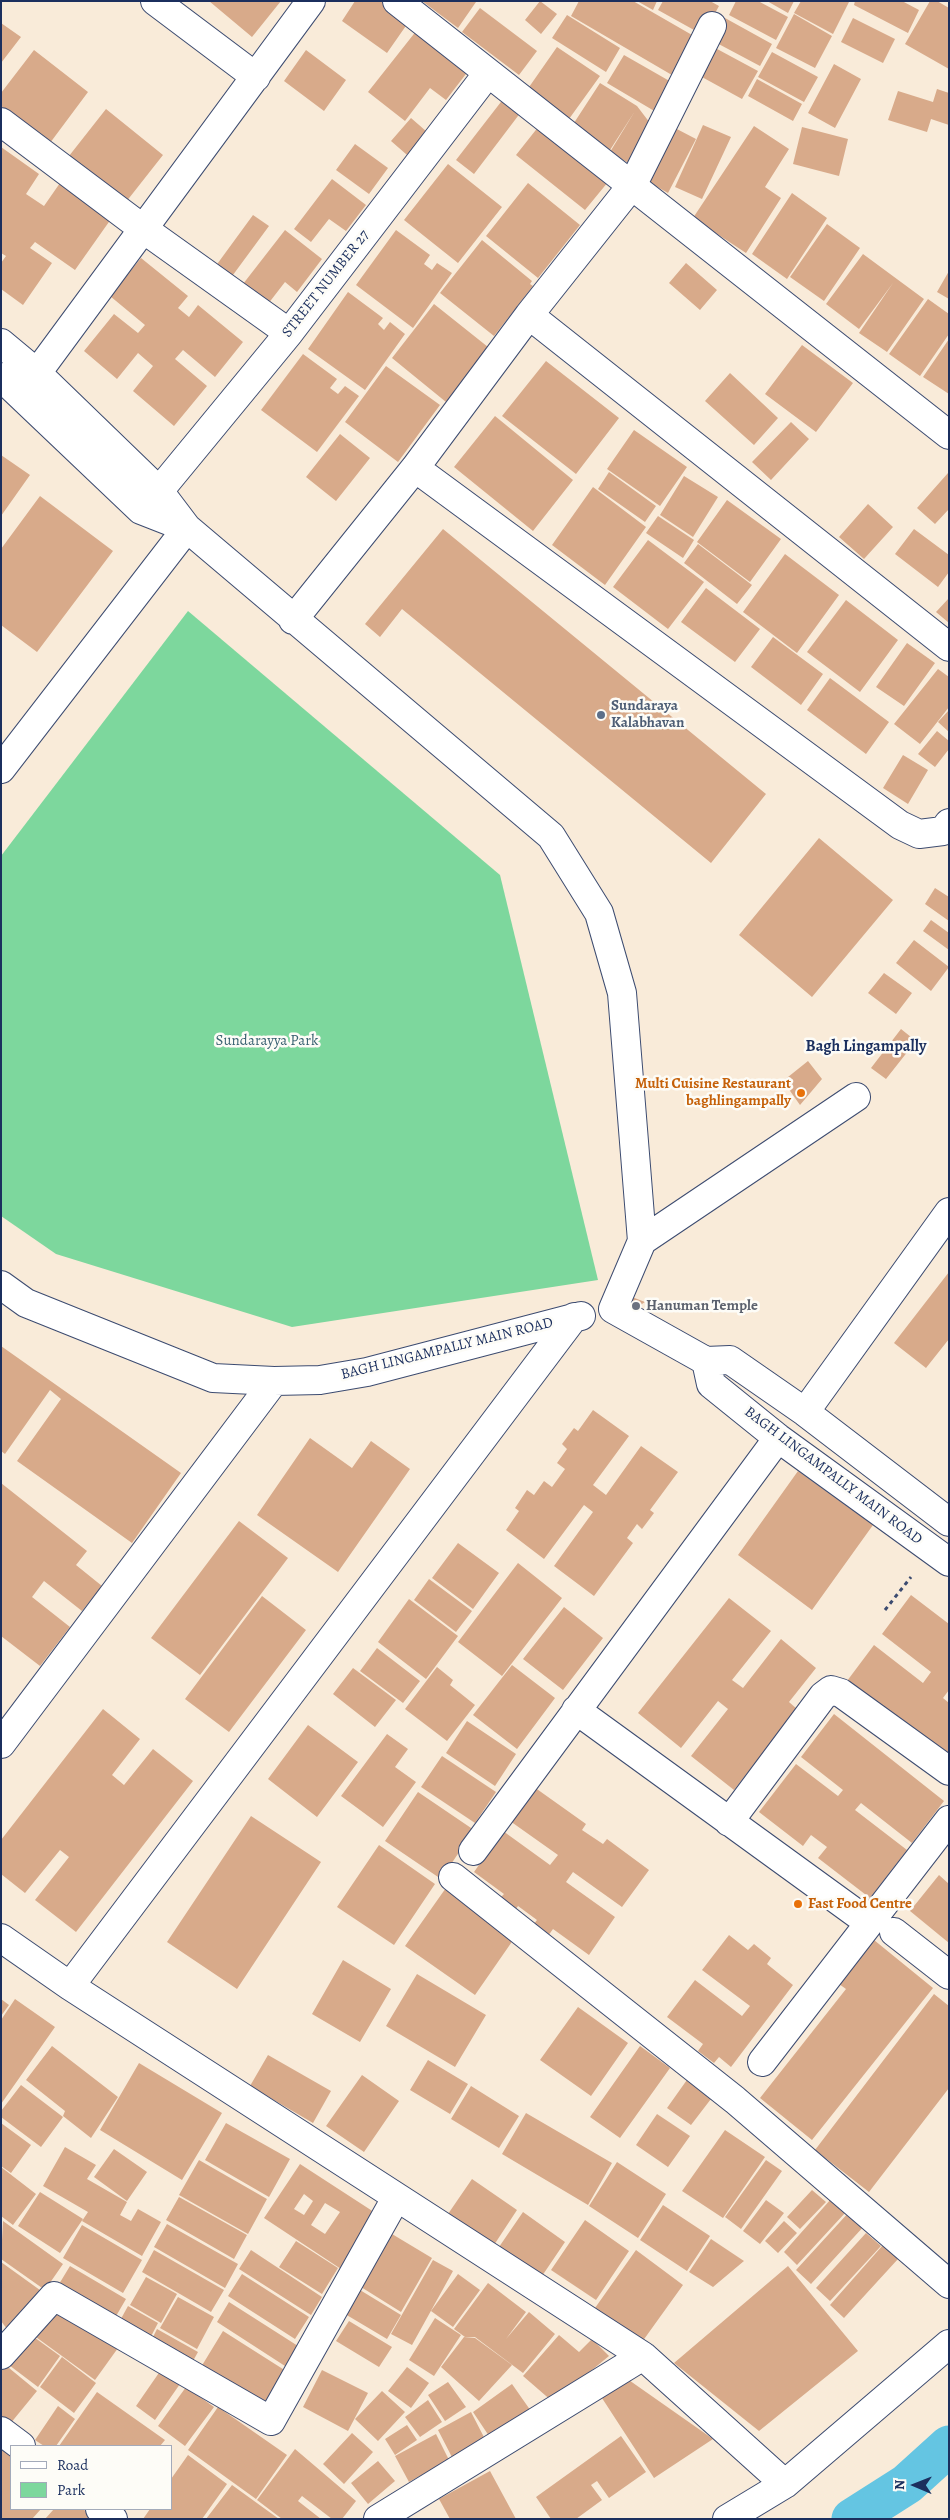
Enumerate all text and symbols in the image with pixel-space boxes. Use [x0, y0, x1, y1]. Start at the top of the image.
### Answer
street label: STREET NUMBER 27 [278, 227, 374, 341]
place label: Sundaraya Kalabhavan [611, 697, 684, 732]
marker: Sundaraya Kalabhavan [595, 709, 607, 721]
park label: Sundarayya Park [216, 1032, 318, 1050]
district label: Bagh Lingampally [806, 1037, 926, 1057]
place label: Multi Cuisine Restaurant baghlingampally [635, 1075, 791, 1110]
marker: Multi Cuisine Restaurant baghlingampally [795, 1087, 807, 1099]
place label: Hanuman Temple [646, 1297, 758, 1315]
marker: Hanuman Temple [630, 1300, 642, 1312]
street label: BAGH LINGAMPALLY MAIN ROAD [339, 1314, 555, 1384]
street label: BAGH LINGAMPALLY MAIN ROAD [741, 1403, 925, 1549]
place label: Fast Food Centre [808, 1895, 912, 1913]
marker: Fast Food Centre [792, 1898, 804, 1910]
legend [10, 2445, 172, 2510]
text: Road [57, 2455, 88, 2475]
north arrow [890, 2460, 940, 2510]
text: N [890, 2479, 909, 2490]
text: Park [57, 2480, 85, 2500]

